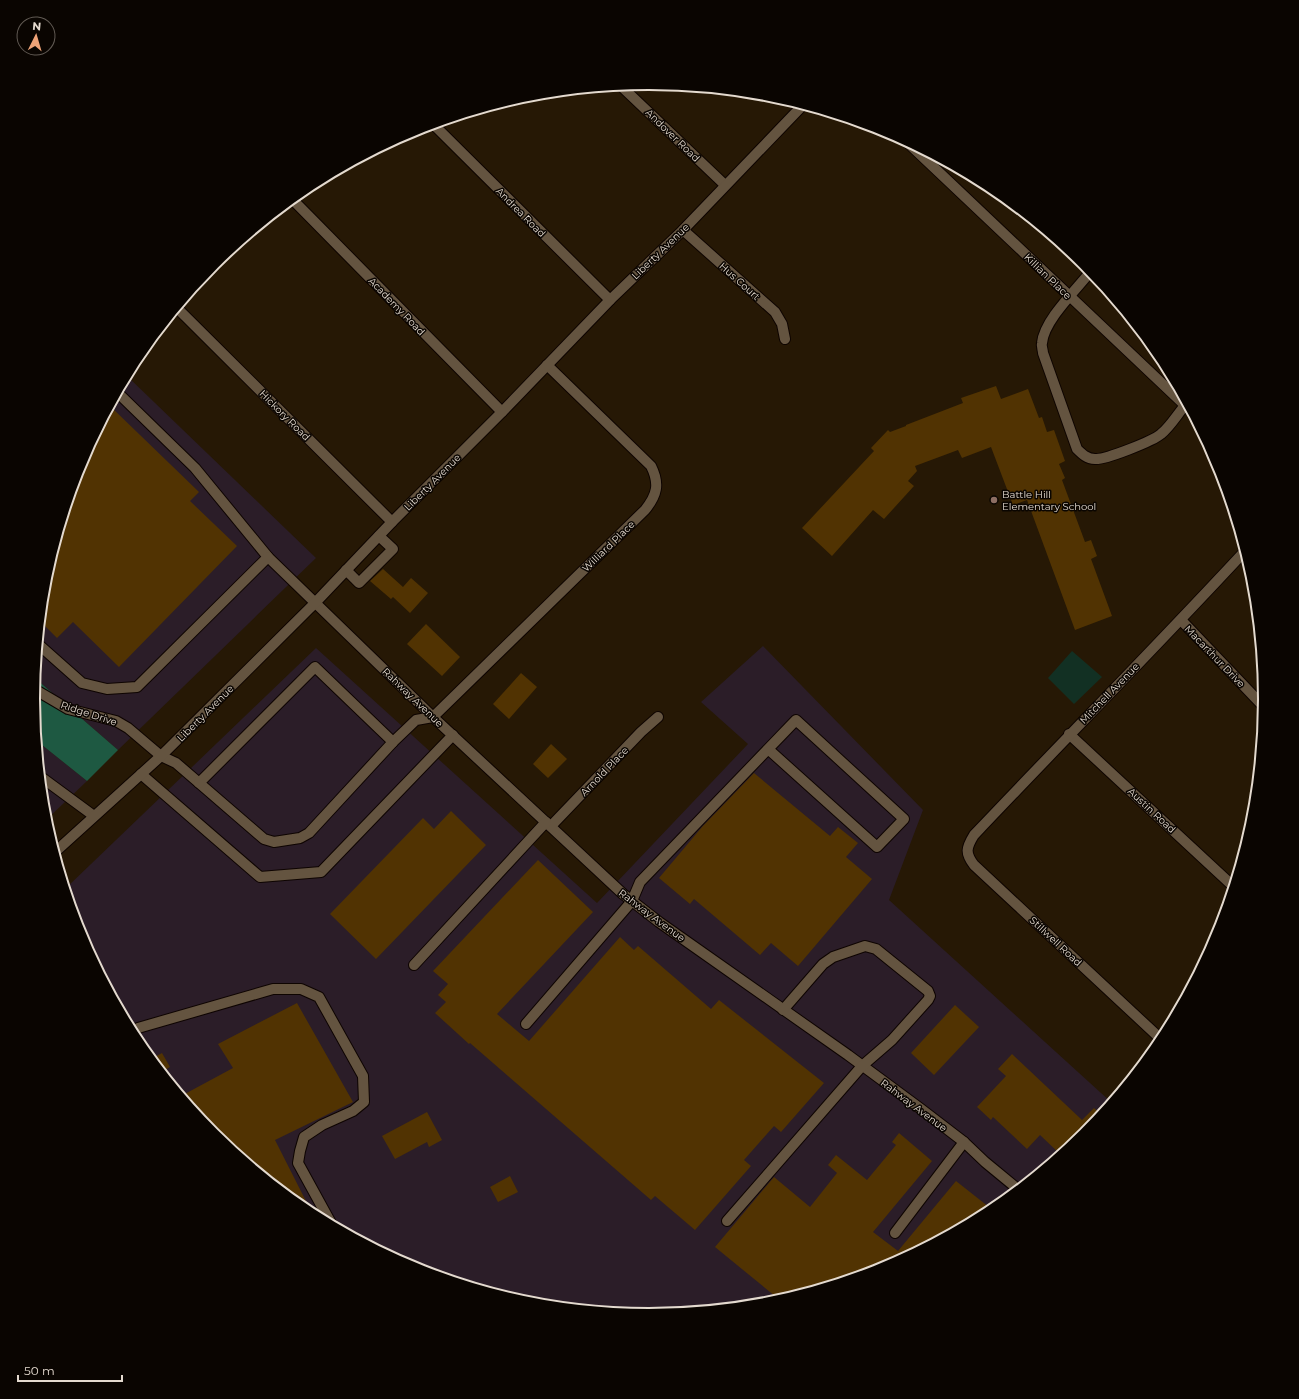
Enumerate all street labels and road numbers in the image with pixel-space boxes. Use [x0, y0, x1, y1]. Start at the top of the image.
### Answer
street label: Andover Road [643, 106, 703, 165]
street label: Andrea Road [493, 185, 548, 240]
street label: Liberty Avenue [629, 221, 692, 282]
street label: Killian Place [1021, 251, 1074, 302]
street label: Hus Court [717, 260, 763, 303]
street label: Academy Road [366, 274, 428, 338]
street label: Hickory Road [257, 387, 313, 443]
street label: Liberty Avenue [401, 451, 463, 513]
street label: Williard Place [579, 518, 637, 575]
street label: Macarthur Drive [1182, 623, 1248, 690]
street label: Mitchell Avenue [1077, 660, 1142, 727]
street label: Rahway Avenue [379, 665, 446, 730]
street label: Liberty Avenue [174, 682, 236, 744]
street label: Ridge Drive [59, 698, 119, 729]
street label: Arnold Place [578, 744, 631, 799]
street label: Austin Road [1125, 785, 1178, 836]
street label: Rahway Avenue [616, 886, 687, 945]
street label: Stillwell Road [1027, 914, 1085, 969]
street label: Rahway Avenue [878, 1076, 949, 1135]

